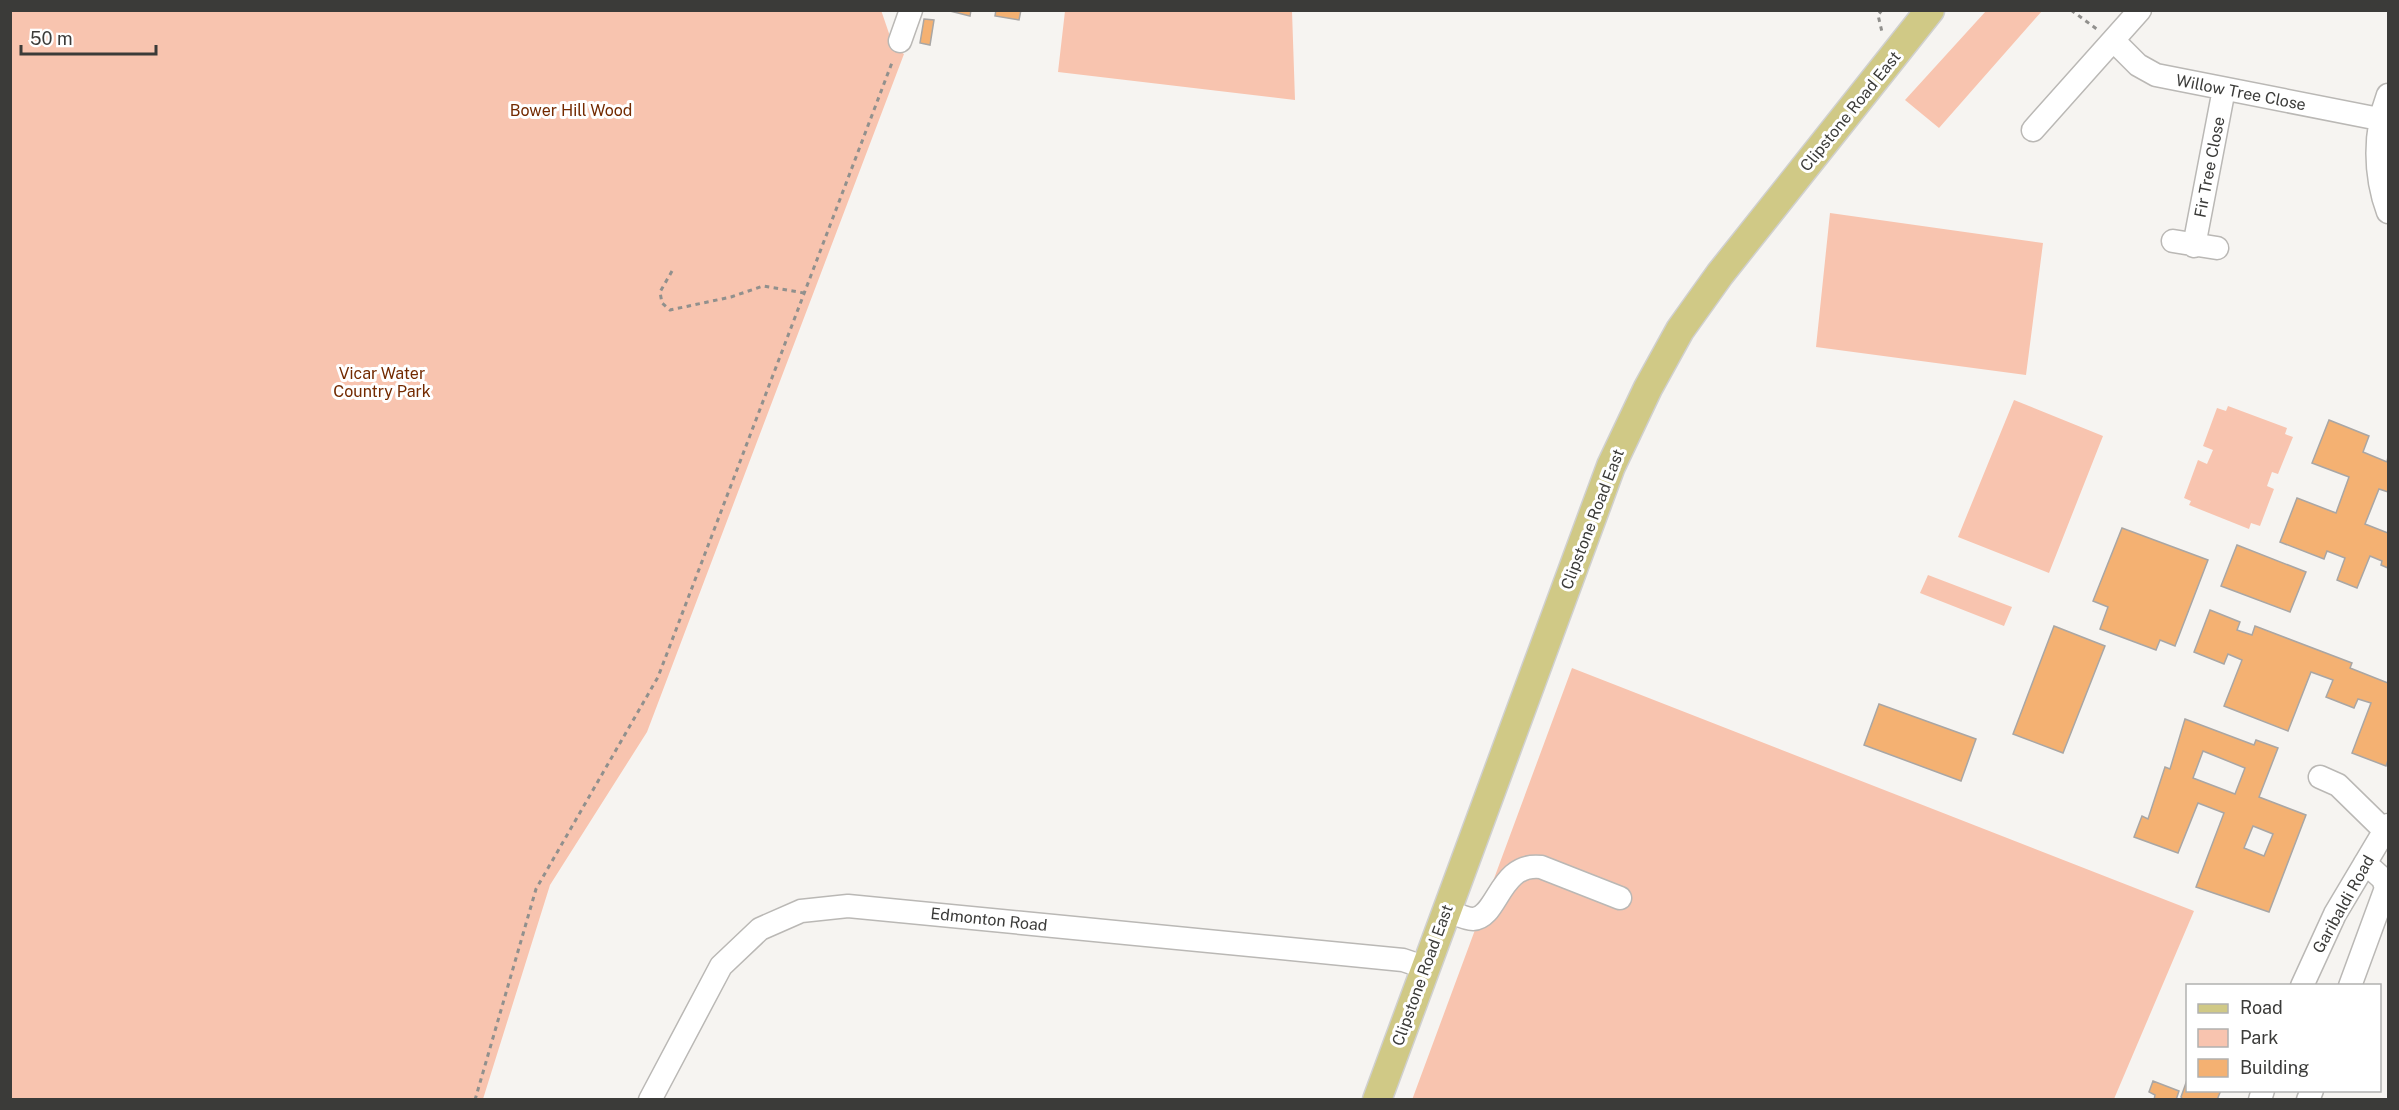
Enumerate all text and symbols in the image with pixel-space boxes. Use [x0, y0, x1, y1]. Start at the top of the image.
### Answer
scale bar [21, 18, 156, 56]
text: 50 m [30, 28, 73, 49]
street label: Clipstone Road East [1796, 47, 1905, 175]
street label: Willow Tree Close [2174, 71, 2308, 114]
park label: Bower Hill Wood [510, 101, 632, 120]
street label: Fir Tree Close [2190, 115, 2229, 219]
park label: Vicar Water Country Park [333, 364, 431, 401]
street label: Clipstone Road East [1557, 446, 1628, 592]
street label: Garibaldi Road [2309, 852, 2378, 957]
street label: Clipstone Road East [1388, 902, 1457, 1048]
street label: Edmonton Road [930, 904, 1048, 935]
legend [2186, 984, 2381, 1092]
text: Road [2240, 997, 2283, 1018]
text: Park [2240, 1027, 2278, 1048]
text: Building [2240, 1057, 2309, 1078]

